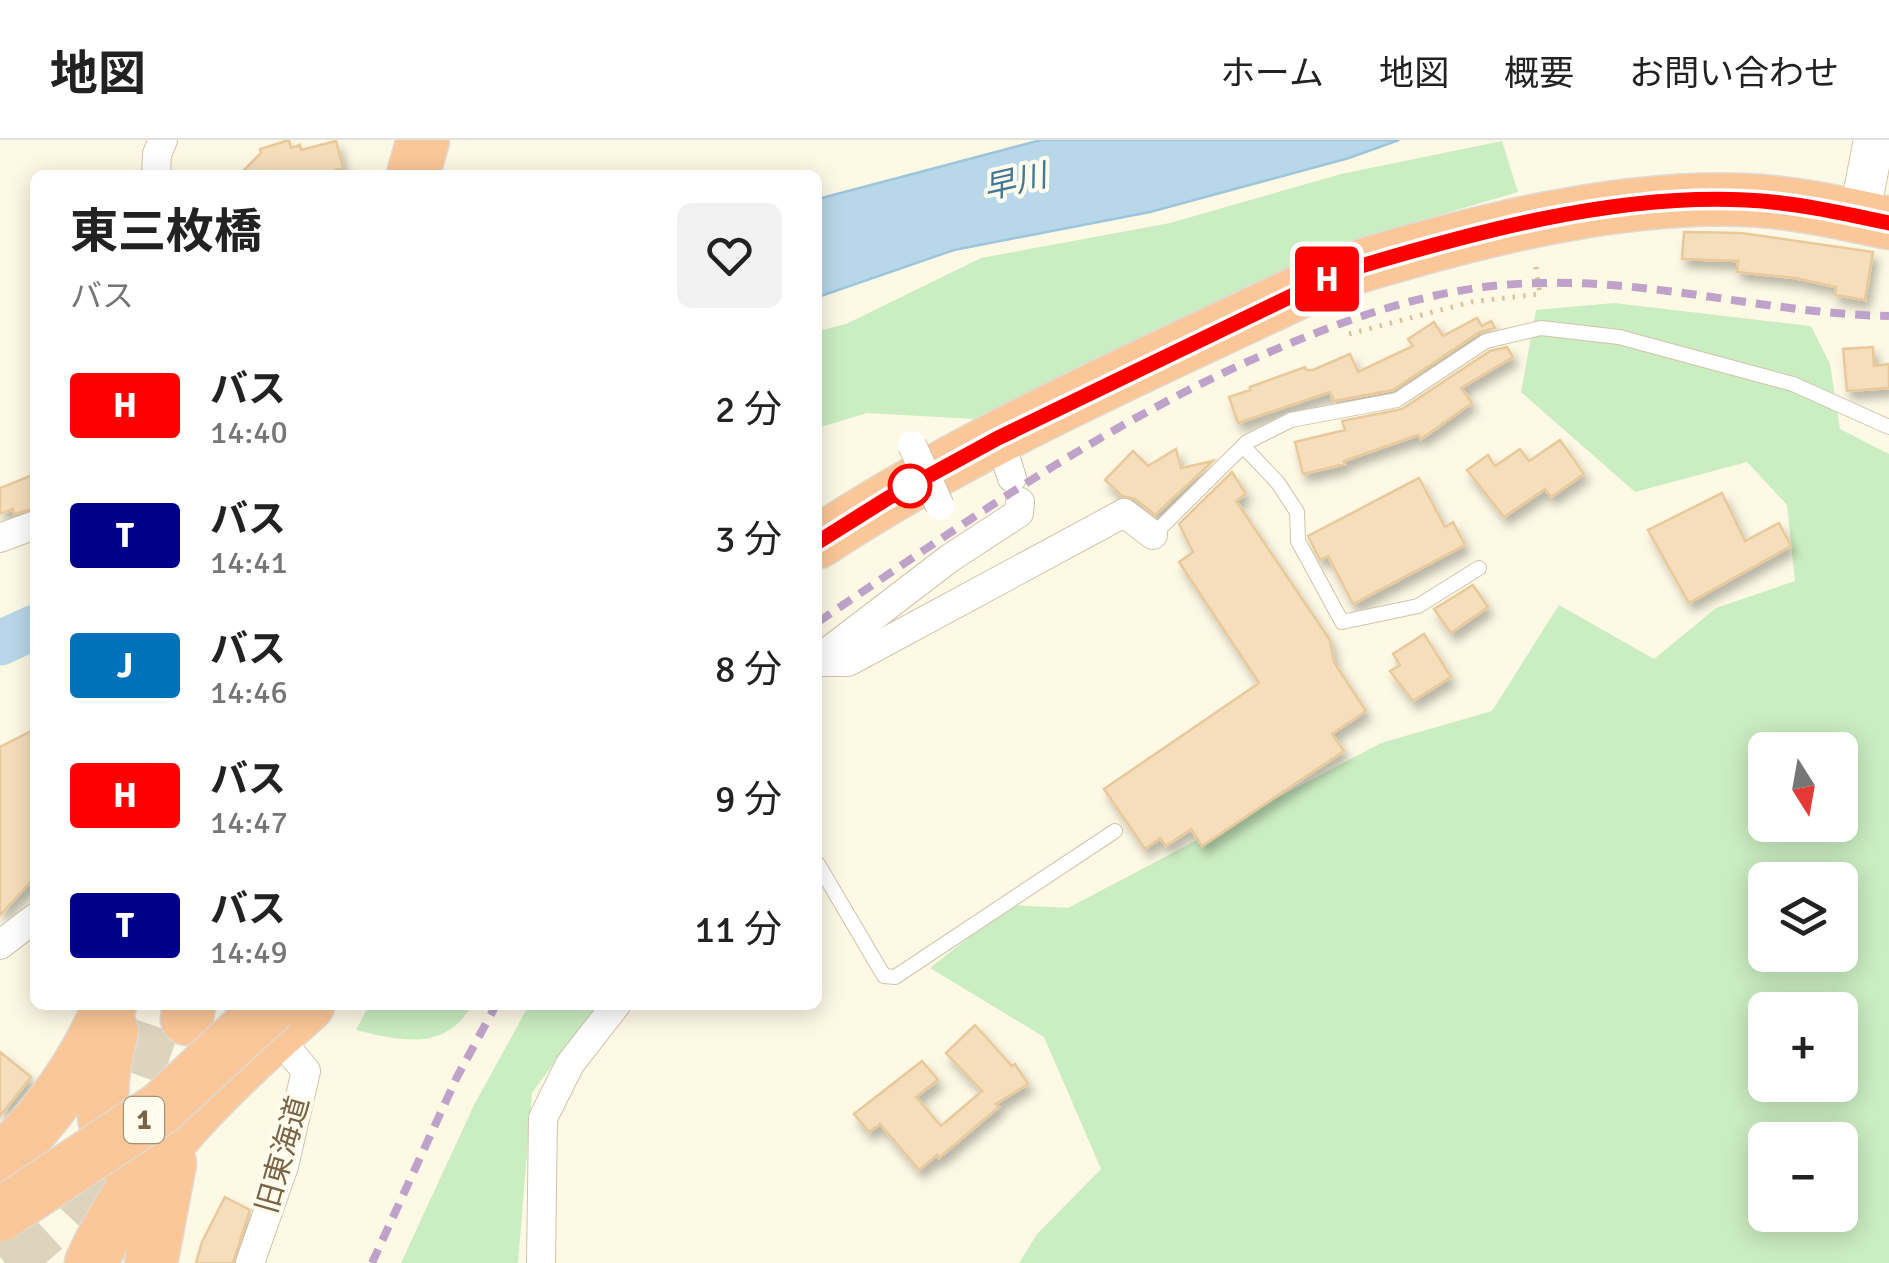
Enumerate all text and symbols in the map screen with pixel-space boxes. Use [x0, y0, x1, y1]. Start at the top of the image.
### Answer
text: 地図 [50, 45, 146, 104]
text: ホーム [1220, 52, 1324, 95]
text: 地図 [1379, 52, 1449, 95]
text: 概要 [1504, 52, 1574, 95]
text: お問い合わせ [1629, 52, 1839, 95]
water label: 早川 [979, 155, 1053, 208]
text: 東三枚橋 [70, 203, 262, 262]
button: heart [677, 203, 782, 308]
line badge: H [1294, 246, 1360, 312]
text: H [1315, 258, 1339, 301]
text: バス [70, 277, 134, 316]
text: バス [210, 366, 286, 413]
text: H [113, 384, 137, 427]
text: 2 分 [715, 386, 782, 433]
text: 14:40 [210, 413, 288, 452]
unlabelled marker [889, 465, 931, 507]
text: バス [210, 496, 286, 543]
text: T [116, 514, 134, 557]
text: 3 分 [715, 516, 782, 563]
text: 14:41 [210, 543, 288, 582]
text: バス [210, 626, 286, 673]
text: J [117, 644, 133, 687]
text: 8 分 [715, 646, 782, 693]
text: 14:46 [210, 673, 288, 712]
north arrow [1748, 732, 1858, 842]
map controls [1748, 732, 1858, 1232]
text: バス [210, 756, 286, 803]
text: H [113, 774, 137, 817]
text: 9 分 [715, 776, 782, 823]
text: 14:47 [210, 803, 288, 842]
button: layers [1748, 862, 1858, 972]
text: バス [210, 886, 286, 933]
text: T [116, 904, 134, 947]
text: 11 分 [695, 906, 782, 953]
text: 14:49 [210, 933, 288, 972]
button: + [1748, 992, 1858, 1102]
street label: 旧東海道 [249, 1092, 317, 1218]
road number: 1 [124, 1097, 164, 1143]
button: − [1748, 1122, 1858, 1232]

